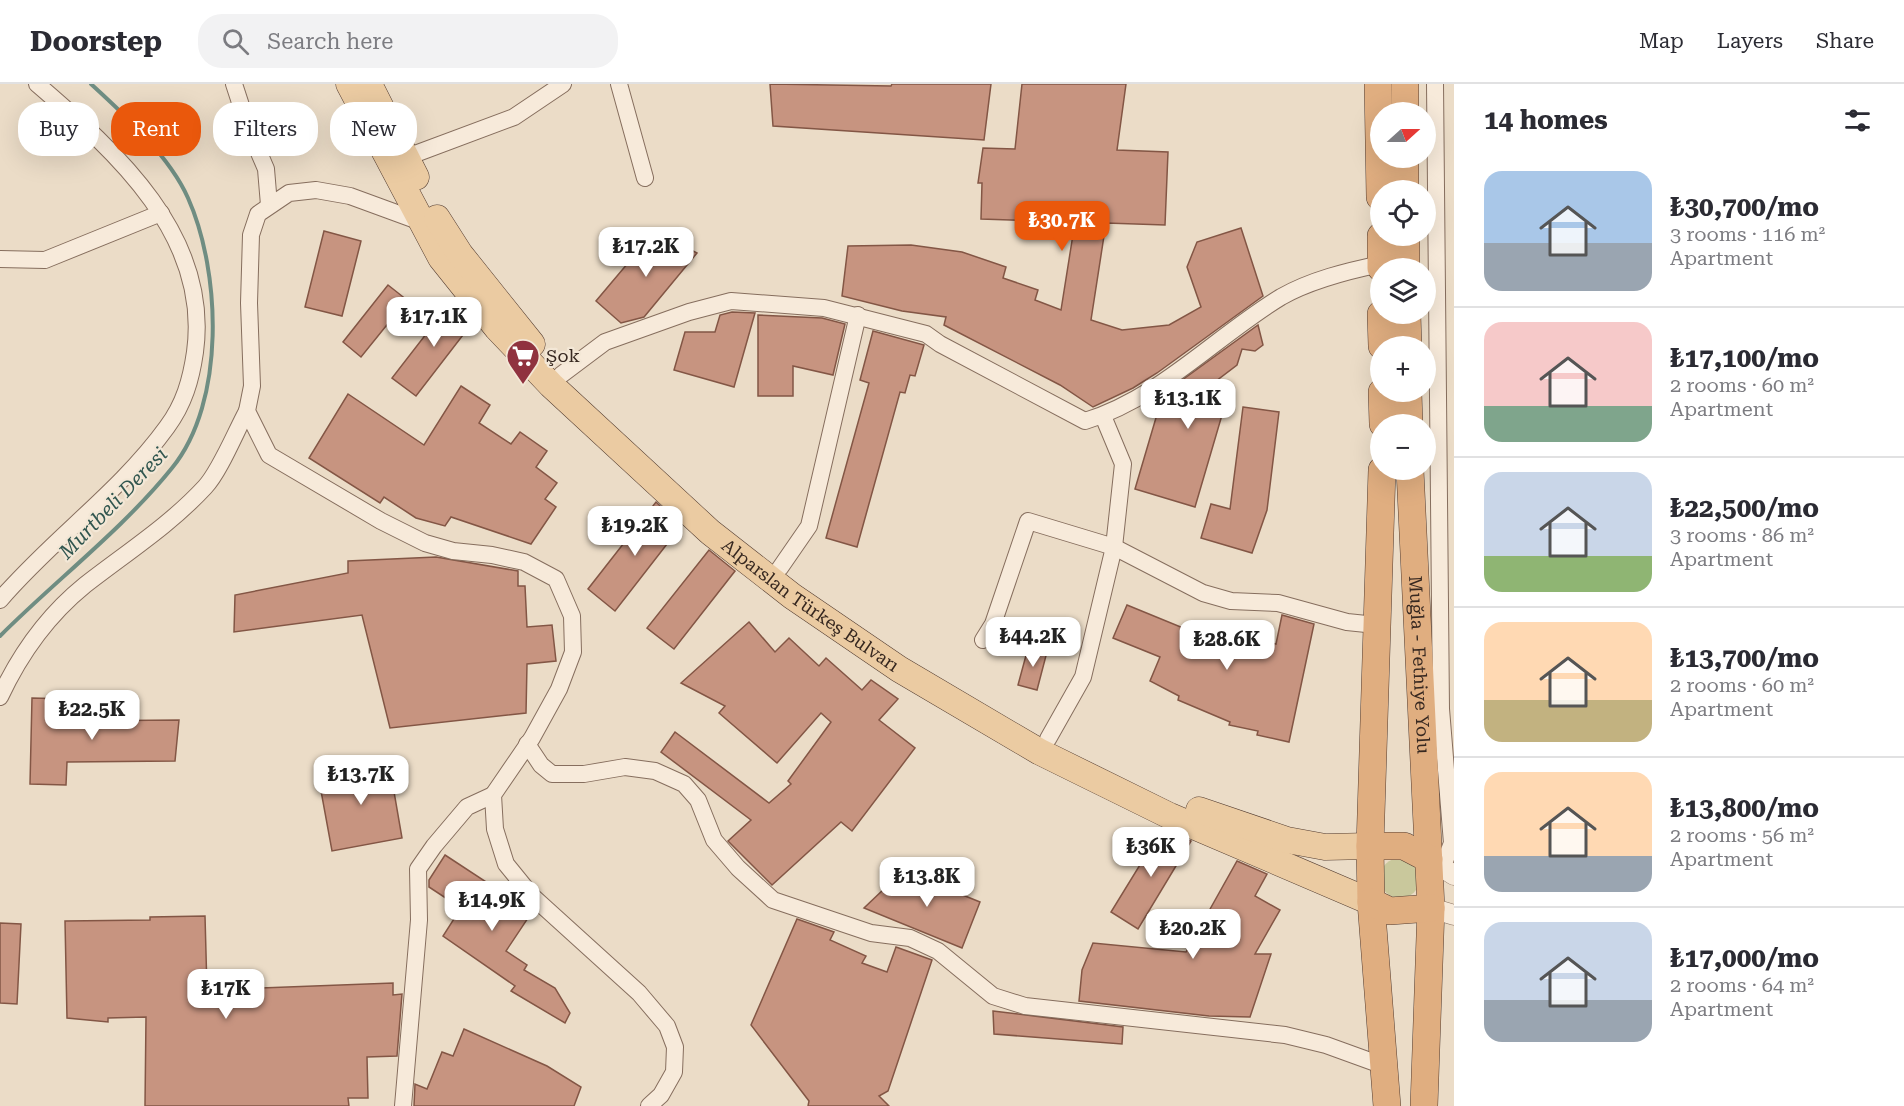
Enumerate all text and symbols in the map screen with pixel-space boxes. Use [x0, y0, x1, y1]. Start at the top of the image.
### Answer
search box [198, 14, 618, 68]
text: Doorstep [30, 25, 162, 58]
icon: search [219, 25, 252, 58]
text: Search here [267, 29, 393, 54]
text: Map [1639, 29, 1684, 53]
text: Layers [1717, 29, 1783, 53]
text: Share [1816, 29, 1874, 53]
chip: Buy [18, 102, 99, 156]
chip: Rent [111, 102, 201, 156]
chip: Filters [213, 102, 318, 156]
chip: New [330, 102, 417, 156]
north arrow [1370, 102, 1436, 168]
map controls [1370, 102, 1436, 480]
icon: filters [1841, 104, 1874, 137]
text: 14 homes [1484, 105, 1608, 135]
button: locate [1370, 180, 1436, 246]
text: ₺30,700/mo [1670, 192, 1819, 222]
icon: home [1532, 195, 1604, 267]
pin: ₺30.7K [1013, 201, 1111, 252]
text: ₺30.7K [1029, 208, 1095, 232]
text: 3 rooms · 116 m² [1670, 222, 1825, 246]
pin: ₺17.2K [597, 227, 695, 278]
text: ₺17.2K [613, 234, 679, 258]
text: Apartment [1670, 246, 1773, 270]
button: layers [1370, 258, 1436, 324]
pin: ₺17.1K [385, 297, 483, 348]
text: ₺17.1K [401, 304, 467, 328]
button: + [1370, 336, 1436, 402]
supermarket icon: Şok [505, 338, 541, 385]
text: ₺17,100/mo [1670, 343, 1819, 373]
place label: Şok [546, 345, 580, 366]
icon: home [1532, 346, 1604, 418]
text: 2 rooms · 60 m² [1670, 373, 1814, 397]
pin: ₺13.1K [1139, 379, 1237, 430]
text: ₺13.1K [1155, 386, 1221, 410]
text: Apartment [1670, 397, 1773, 421]
button: − [1370, 414, 1436, 480]
water label: Murtbeli Deresi [53, 442, 172, 564]
text: ₺22,500/mo [1670, 493, 1819, 523]
icon: home [1532, 496, 1604, 568]
pin: ₺19.2K [586, 506, 684, 557]
text: ₺19.2K [602, 513, 668, 537]
text: 3 rooms · 86 m² [1670, 523, 1814, 547]
street label: Alparslan Türkeş Bulvarı [718, 534, 903, 676]
text: Apartment [1670, 547, 1773, 571]
street label: Muğla - Fethiye Yolu [1405, 575, 1435, 754]
pin: ₺44.2K [984, 617, 1082, 668]
pin: ₺28.6K [1178, 620, 1276, 671]
text: ₺44.2K [1000, 624, 1066, 648]
text: ₺28.6K [1194, 627, 1260, 651]
text: ₺13,700/mo [1670, 643, 1819, 673]
icon: home [1532, 646, 1604, 718]
text: 2 rooms · 60 m² [1670, 673, 1814, 697]
pin: ₺22.5K [43, 690, 141, 741]
text: ₺22.5K [59, 697, 125, 721]
text: Apartment [1670, 697, 1773, 721]
pin: ₺13.7K [312, 755, 410, 806]
text: ₺13.7K [328, 762, 394, 786]
text: ₺13,800/mo [1670, 793, 1819, 823]
icon: home [1532, 796, 1604, 868]
text: 2 rooms · 56 m² [1670, 823, 1814, 847]
pin: ₺36K [1115, 827, 1187, 878]
text: ₺36K [1126, 834, 1176, 858]
text: Apartment [1670, 847, 1773, 871]
pin: ₺13.8K [878, 857, 976, 908]
text: ₺13.8K [894, 864, 960, 888]
pin: ₺14.9K [443, 881, 541, 932]
text: ₺14.9K [459, 888, 525, 912]
pin: ₺20.2K [1144, 909, 1242, 960]
text: ₺20.2K [1160, 916, 1226, 940]
text: ₺17,000/mo [1670, 943, 1819, 973]
icon: home [1532, 946, 1604, 1018]
pin: ₺17K [190, 969, 262, 1020]
text: 2 rooms · 64 m² [1670, 973, 1814, 997]
text: ₺17K [201, 976, 251, 1000]
text: Apartment [1670, 997, 1773, 1021]

